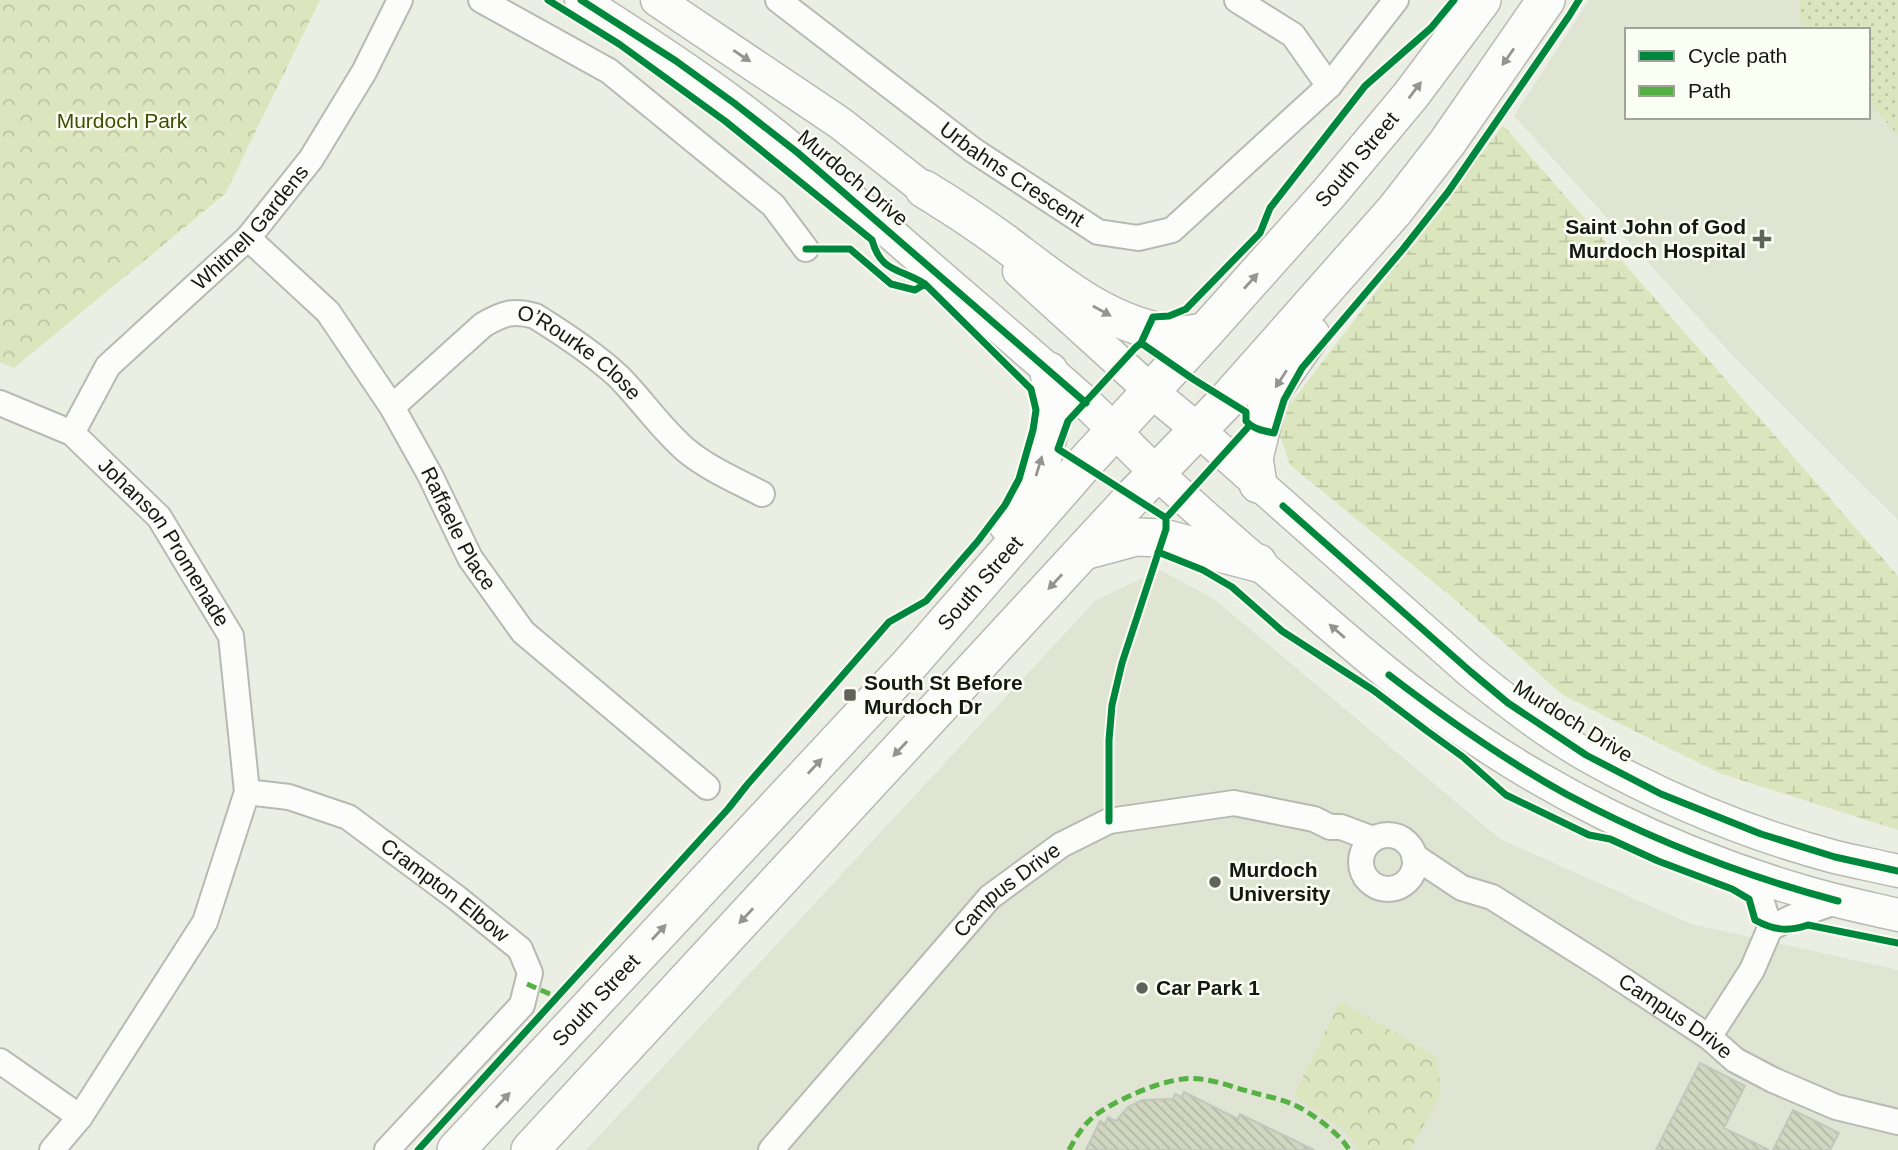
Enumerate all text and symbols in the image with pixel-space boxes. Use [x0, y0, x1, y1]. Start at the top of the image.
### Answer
legend [1625, 28, 1870, 119]
text: Cycle path [1688, 44, 1787, 67]
one-way arrow [1501, 48, 1515, 66]
one-way arrow [732, 49, 752, 62]
text: Path [1688, 79, 1731, 102]
one-way arrow [1407, 81, 1422, 99]
street label: South Street [1310, 107, 1403, 212]
park label: Murdoch Park [57, 109, 188, 132]
street label: Urbahns Crescent [936, 117, 1089, 231]
street label: Murdoch Drive [794, 125, 913, 230]
street label: Whitnell Gardens [187, 160, 313, 294]
place label: Saint John of God Murdoch Hospital [1565, 215, 1746, 262]
marker: Saint John of God Murdoch Hospital [1752, 229, 1772, 249]
one-way arrow [1242, 273, 1258, 290]
street label: O’Rourke Close [516, 301, 646, 404]
one-way arrow [1092, 305, 1111, 317]
one-way arrow [1274, 369, 1287, 388]
street label: Johanson Promenade [94, 453, 234, 630]
one-way arrow [1034, 456, 1044, 477]
street label: Raffaele Place [417, 463, 501, 594]
street label: South Street [933, 531, 1027, 635]
one-way arrow [1047, 573, 1063, 591]
one-way arrow [1328, 624, 1345, 639]
place label: South St Before Murdoch Dr [864, 671, 1023, 718]
street label: Murdoch Drive [1509, 675, 1637, 767]
marker: South St Before Murdoch Dr [842, 687, 858, 703]
one-way arrow [893, 740, 909, 757]
one-way arrow [806, 758, 822, 775]
street label: Crampton Elbow [377, 833, 514, 947]
street label: Campus Drive [949, 838, 1064, 941]
place label: Murdoch University [1229, 858, 1331, 905]
marker: Murdoch University [1207, 874, 1223, 890]
one-way arrow [738, 907, 754, 924]
one-way arrow [651, 924, 667, 941]
street label: South Street [547, 949, 644, 1050]
street label: Campus Drive [1615, 969, 1737, 1063]
place label: Car Park 1 [1156, 976, 1260, 999]
marker: Car Park 1 [1134, 980, 1150, 996]
one-way arrow [495, 1091, 511, 1109]

